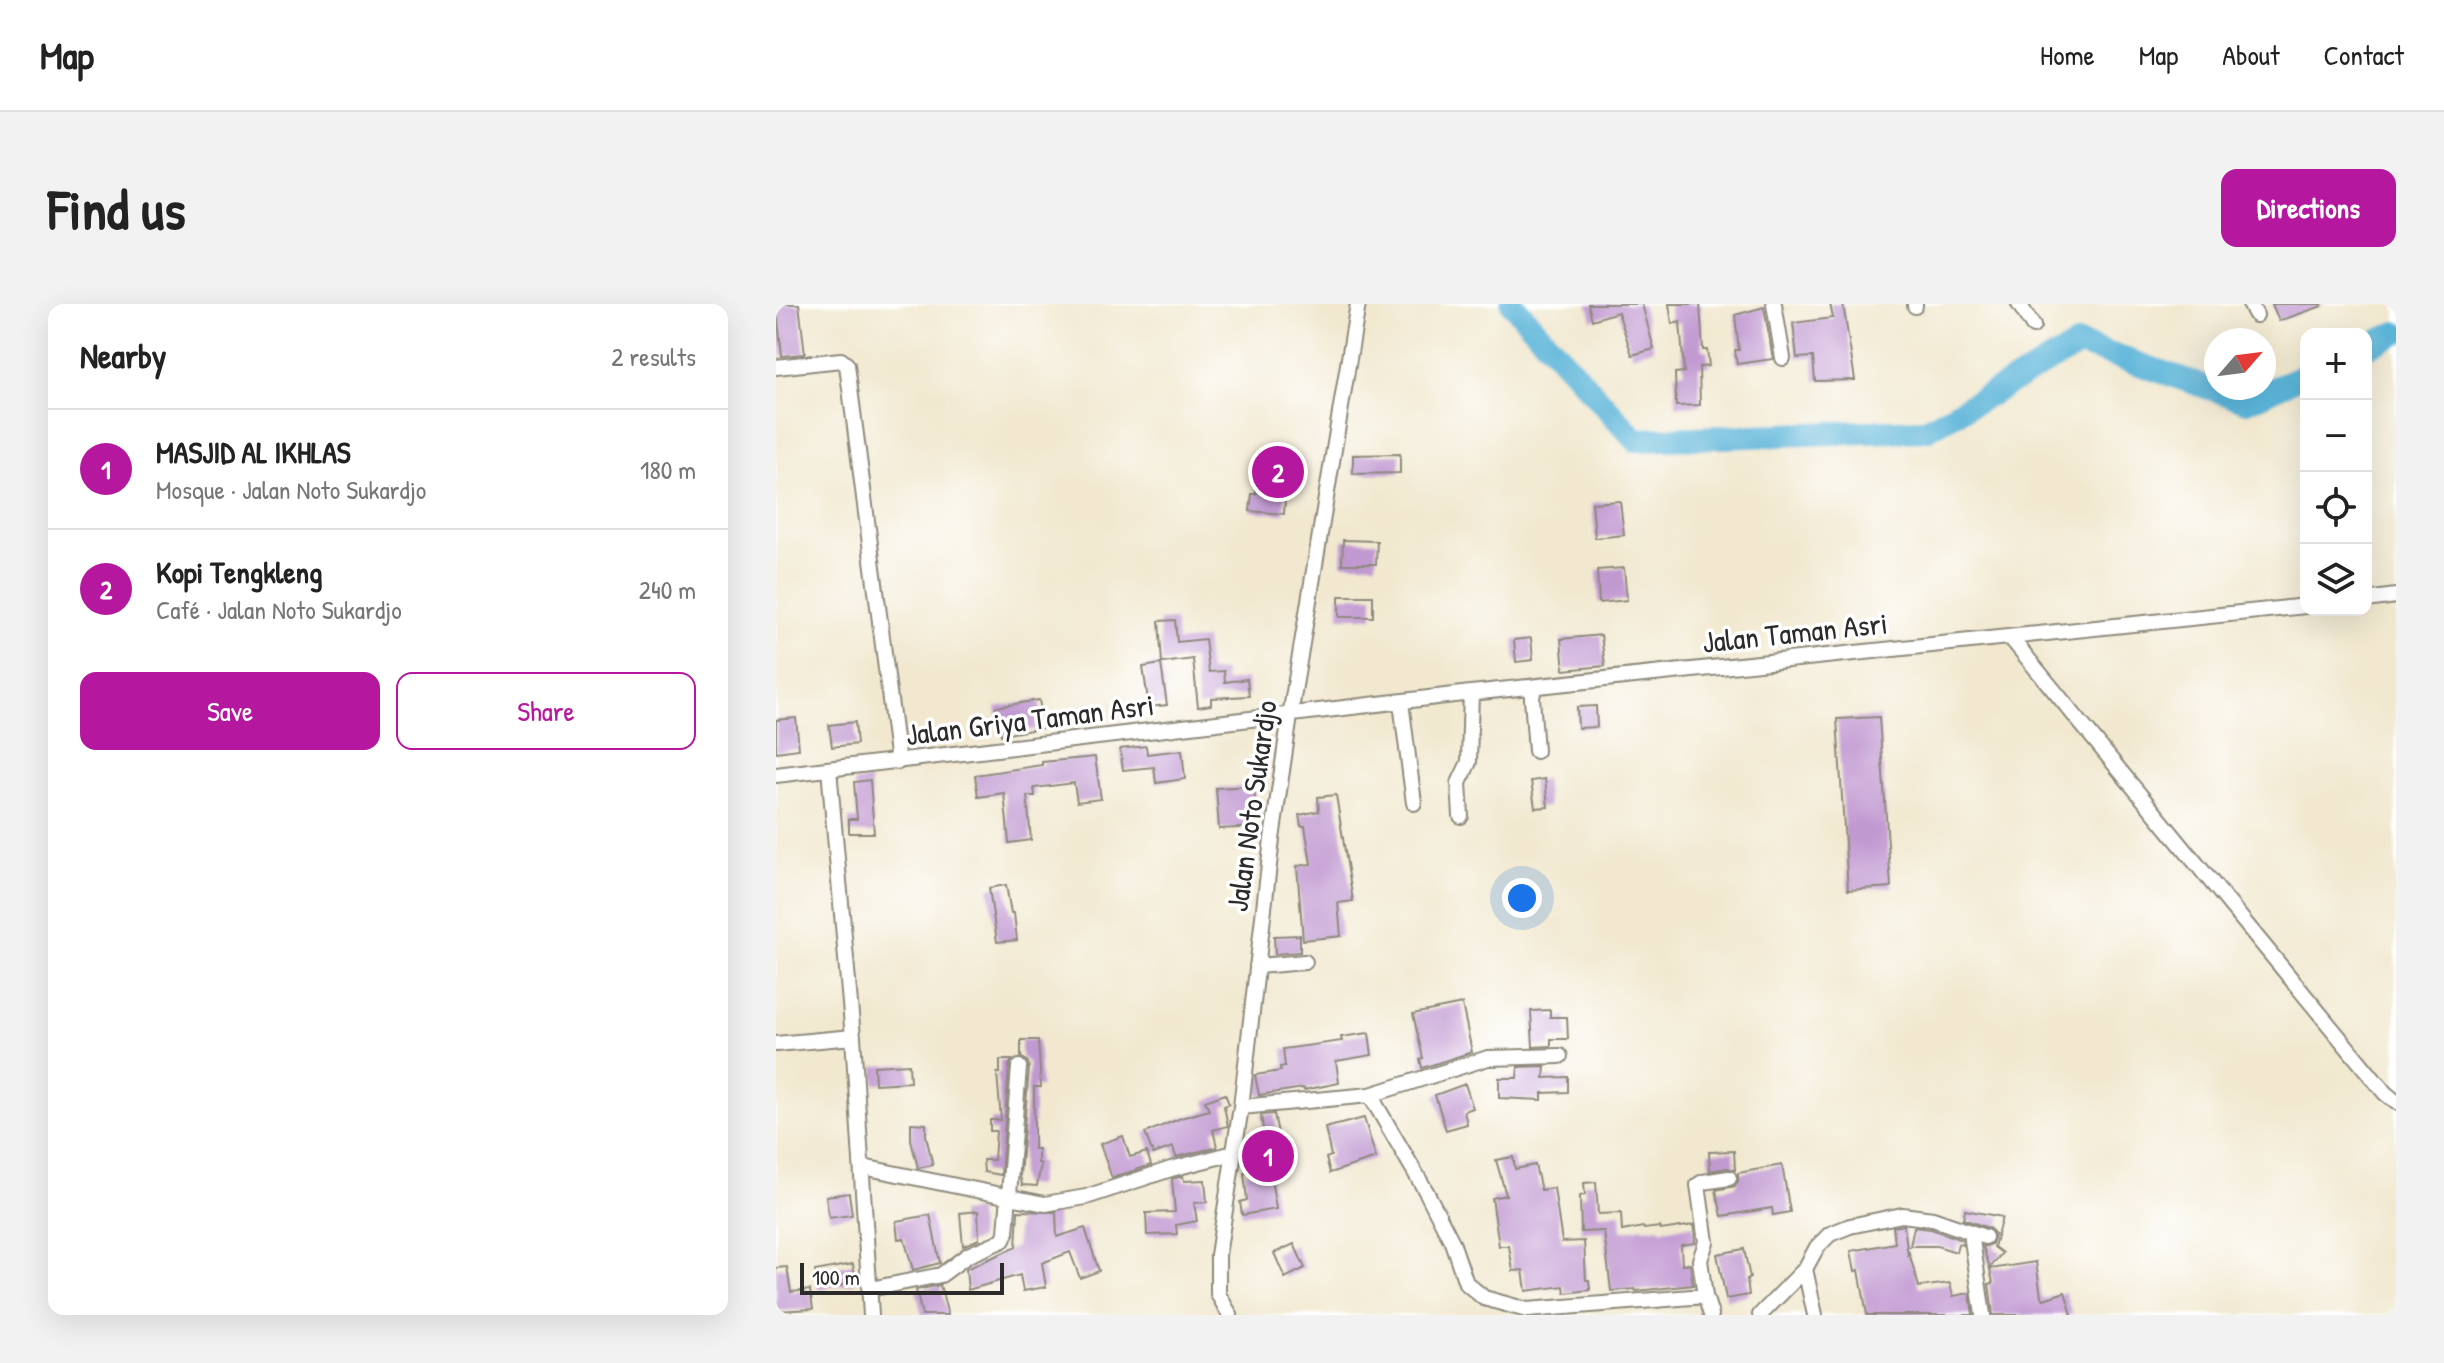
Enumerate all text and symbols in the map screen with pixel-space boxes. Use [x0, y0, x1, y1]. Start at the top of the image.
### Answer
text: Map [40, 29, 94, 81]
text: Home [2040, 36, 2095, 74]
text: Map [2139, 36, 2178, 74]
text: About [2222, 36, 2280, 74]
text: Contact [2324, 36, 2404, 74]
button: Directions [2221, 169, 2396, 247]
text: Find us [48, 171, 186, 246]
north arrow [2204, 328, 2276, 400]
map controls [2300, 328, 2372, 616]
button: + [2300, 328, 2372, 400]
text: Nearby [80, 333, 166, 379]
text: 2 results [611, 339, 696, 374]
button: − [2300, 400, 2372, 472]
text: MASJID AL IKHLAS [156, 432, 351, 472]
pin: 2 [1252, 442, 1304, 502]
text: 1 [101, 452, 111, 487]
text: 180 m [640, 452, 696, 487]
text: Mosque · Jalan Noto Sukardjo [156, 472, 426, 507]
button: locate [2300, 472, 2372, 544]
button: layers [2300, 544, 2372, 616]
text: Kopi Tengkleng [156, 552, 322, 592]
text: 2 [100, 572, 112, 607]
text: 240 m [639, 572, 696, 607]
text: Café · Jalan Noto Sukardjo [156, 592, 402, 627]
street label: Jalan Taman Asri [1700, 602, 1889, 662]
button: Save [80, 672, 380, 750]
button: Share [396, 672, 696, 750]
street label: Jalan Griya Taman Asri [903, 684, 1156, 754]
street label: Jalan Noto Sukardjo [1216, 698, 1286, 914]
your location [1502, 878, 1542, 918]
pin: 1 [1242, 1126, 1294, 1186]
scale bar [800, 1259, 1004, 1295]
text: 100 m [812, 1262, 860, 1292]

